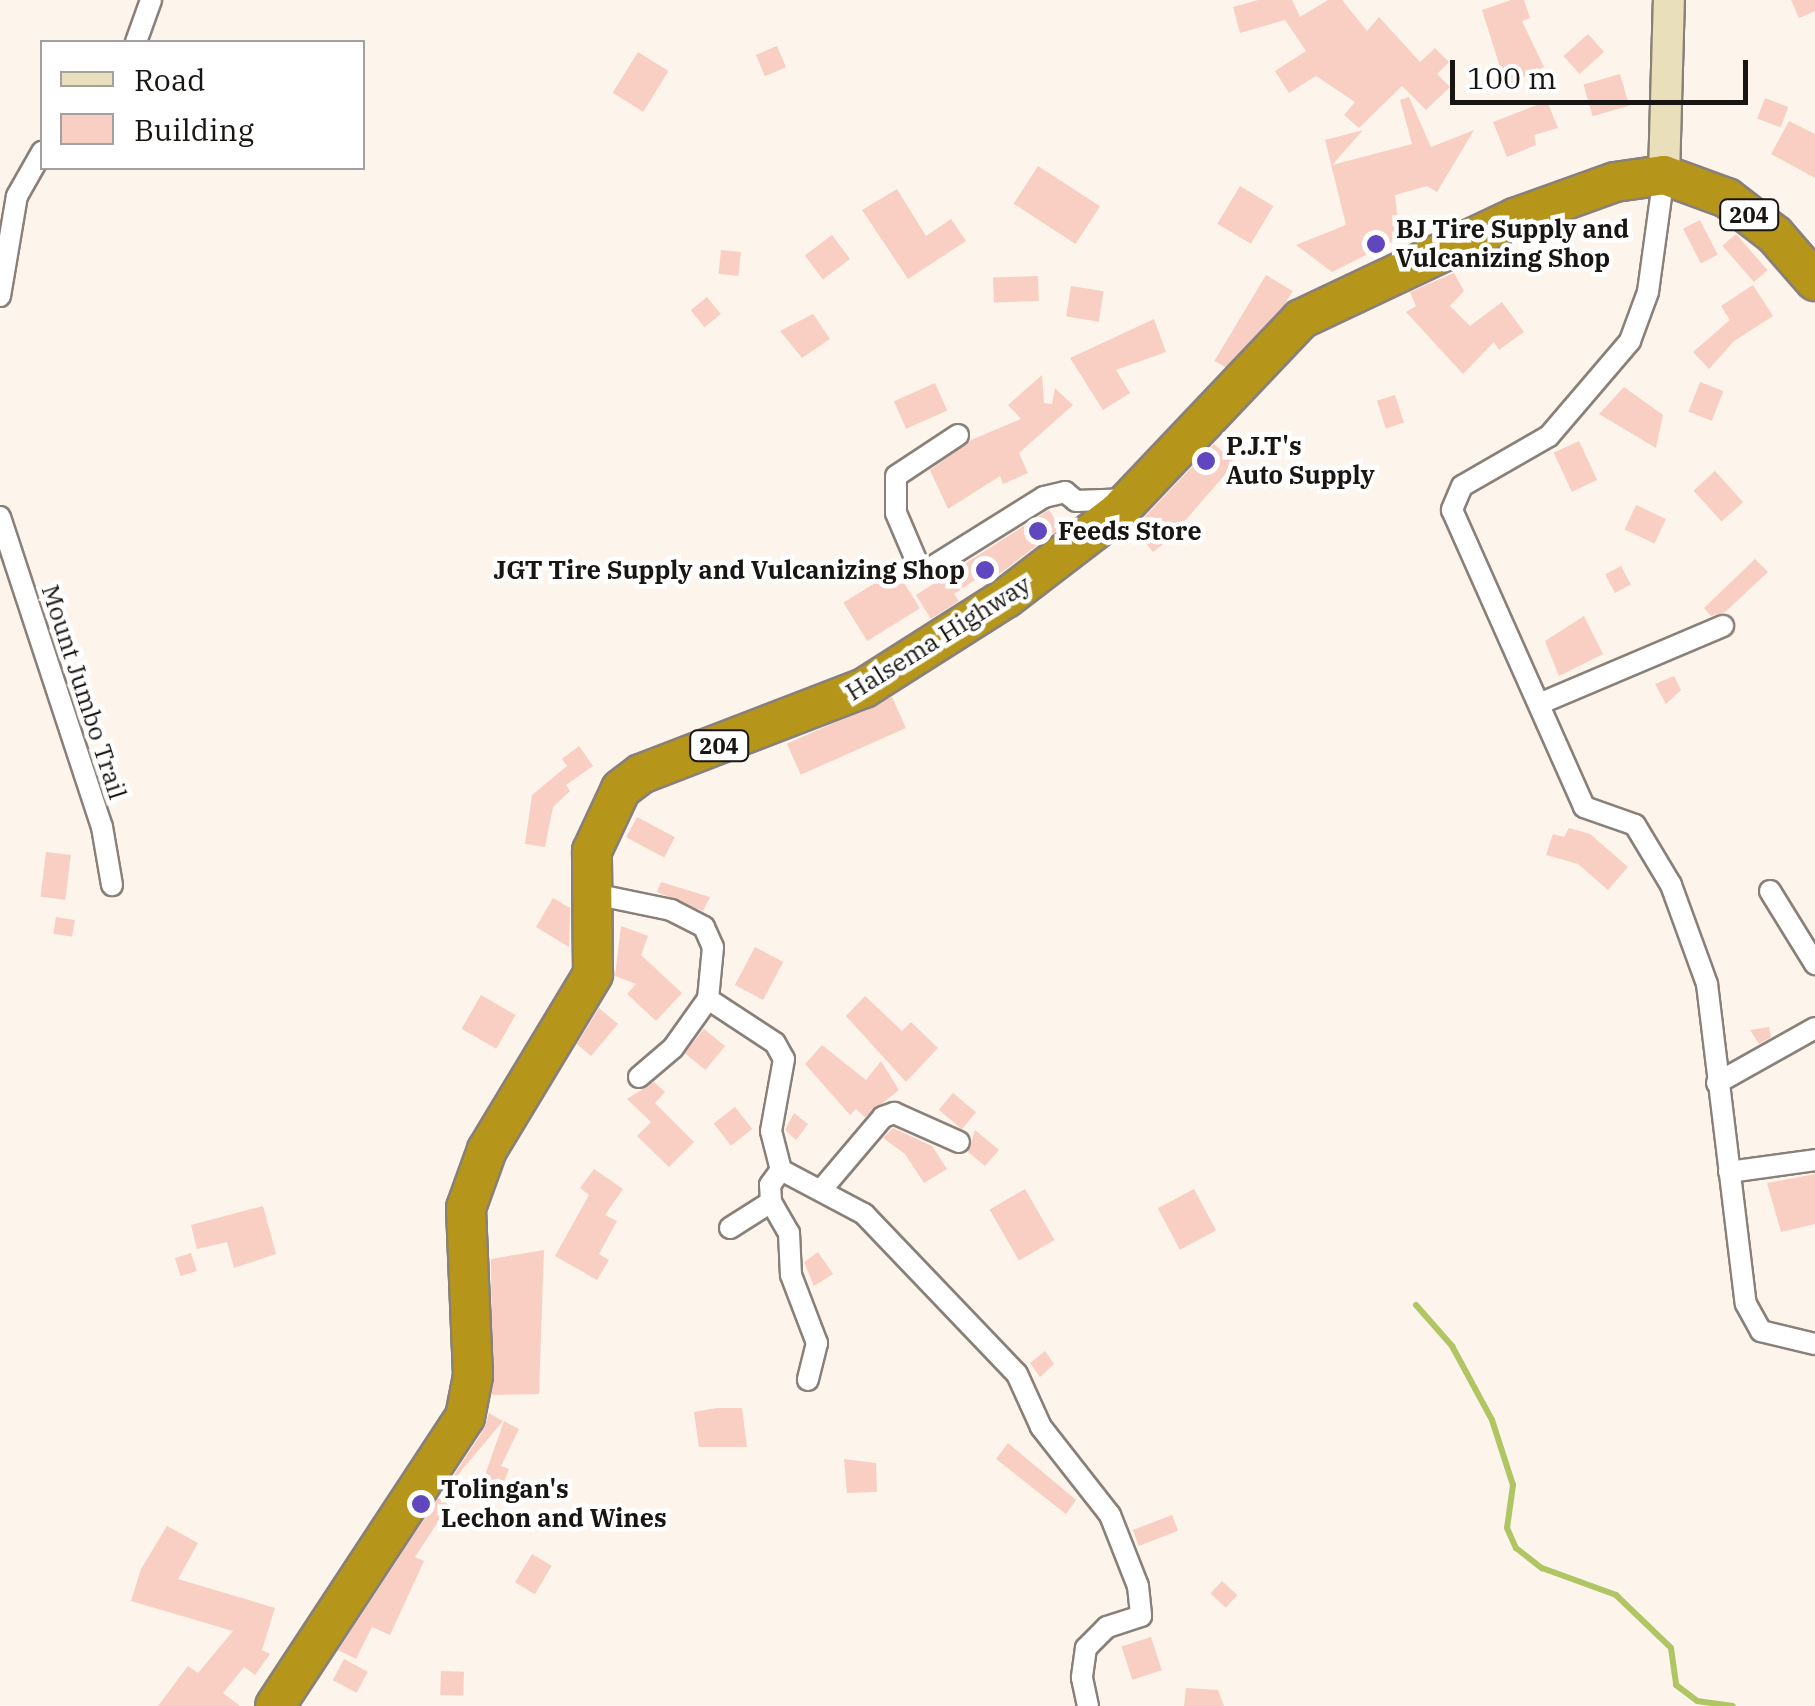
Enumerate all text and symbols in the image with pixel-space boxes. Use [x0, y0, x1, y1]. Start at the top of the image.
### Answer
legend [40, 40, 365, 170]
scale bar [1455, 40, 1752, 102]
text: 100 m [1467, 58, 1557, 97]
text: Road [134, 60, 206, 99]
text: Building [134, 110, 254, 149]
road number: 204 [1719, 198, 1779, 232]
place label: BJ Tire Supply and Vulcanizing Shop [1396, 215, 1629, 274]
marker: BJ Tire Supply and Vulcanizing Shop [1365, 233, 1387, 255]
place label: P.J.T's Auto Supply [1226, 432, 1375, 491]
marker: P.J.T's Auto Supply [1195, 450, 1217, 472]
place label: Feeds Store [1058, 516, 1202, 546]
marker: Feeds Store [1027, 520, 1049, 542]
place label: JGT Tire Supply and Vulcanizing Shop [493, 555, 965, 585]
marker: JGT Tire Supply and Vulcanizing Shop [974, 559, 996, 581]
street label: Halsema Highway [840, 569, 1036, 707]
street label: Mount Jumbo Trail [35, 581, 133, 803]
road number: 204 [689, 729, 749, 763]
place label: Tolingan's Lechon and Wines [441, 1475, 667, 1534]
marker: Tolingan's Lechon and Wines [410, 1493, 432, 1515]

